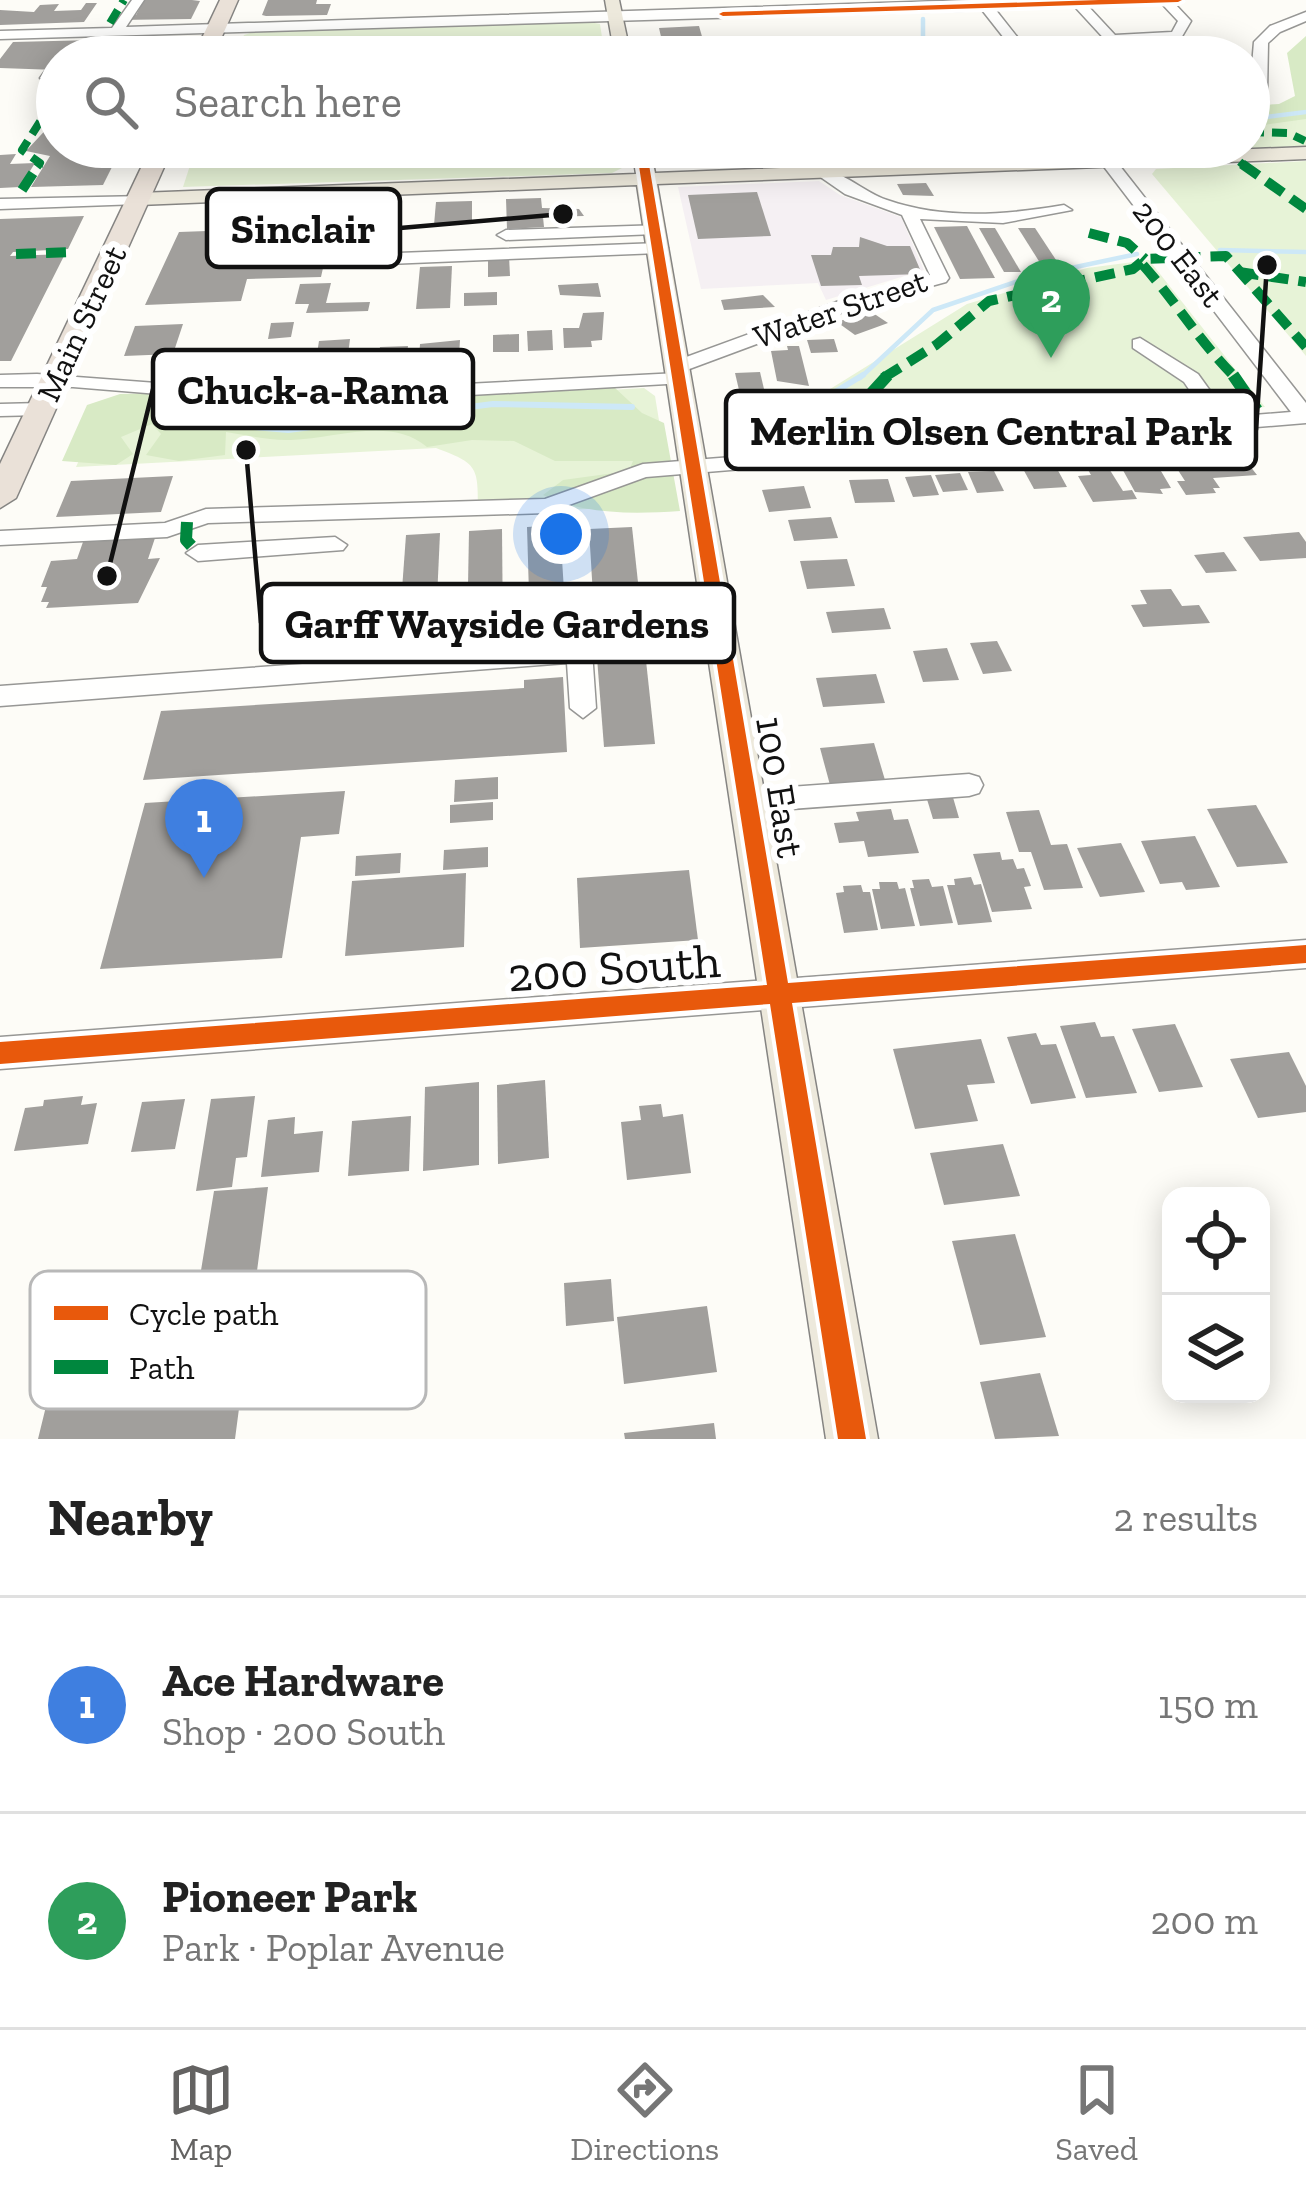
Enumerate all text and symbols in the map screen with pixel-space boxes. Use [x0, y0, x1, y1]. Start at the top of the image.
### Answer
search box [36, 36, 1270, 168]
icon: search [78, 69, 144, 135]
text: Search here [174, 75, 402, 129]
callout: Sinclair [207, 189, 400, 267]
street label: 200 East [1125, 192, 1233, 315]
text: Sinclair [231, 203, 375, 254]
street label: Main Street [28, 238, 135, 407]
pin: 2 [1012, 259, 1090, 358]
street label: Water Street [748, 260, 933, 356]
callout: Chuck-a-Rama [153, 350, 473, 428]
text: Chuck-a-Rama [177, 364, 449, 415]
callout: Merlin Olsen Central Park [726, 391, 1256, 469]
text: Merlin Olsen Central Park [750, 405, 1232, 456]
your location [531, 504, 591, 564]
callout: Garff Wayside Gardens [261, 584, 734, 662]
text: Garff Wayside Gardens [285, 598, 709, 649]
street label: 100 East [746, 713, 815, 861]
pin: 1 [165, 779, 243, 878]
street label: 200 South [506, 932, 722, 1003]
map controls [1162, 1187, 1270, 1403]
button: locate [1162, 1187, 1270, 1295]
legend [30, 1271, 426, 1409]
text: Cycle path [129, 1294, 279, 1333]
button: layers [1162, 1295, 1270, 1403]
text: Path [129, 1348, 195, 1387]
text: Nearby [48, 1487, 213, 1548]
text: 2 results [1113, 1494, 1258, 1541]
text: Ace Hardware [162, 1654, 444, 1708]
text: 1 [79, 1681, 95, 1728]
text: 150 m [1158, 1681, 1258, 1728]
text: Shop · 200 South [162, 1708, 445, 1755]
text: Pioneer Park [162, 1870, 417, 1924]
text: 2 [77, 1897, 97, 1944]
text: 200 m [1150, 1897, 1258, 1944]
text: Park · Poplar Avenue [162, 1924, 505, 1971]
tab: Map [168, 2057, 234, 2168]
tab: Directions [570, 2057, 719, 2168]
tab: Saved [1055, 2057, 1138, 2168]

